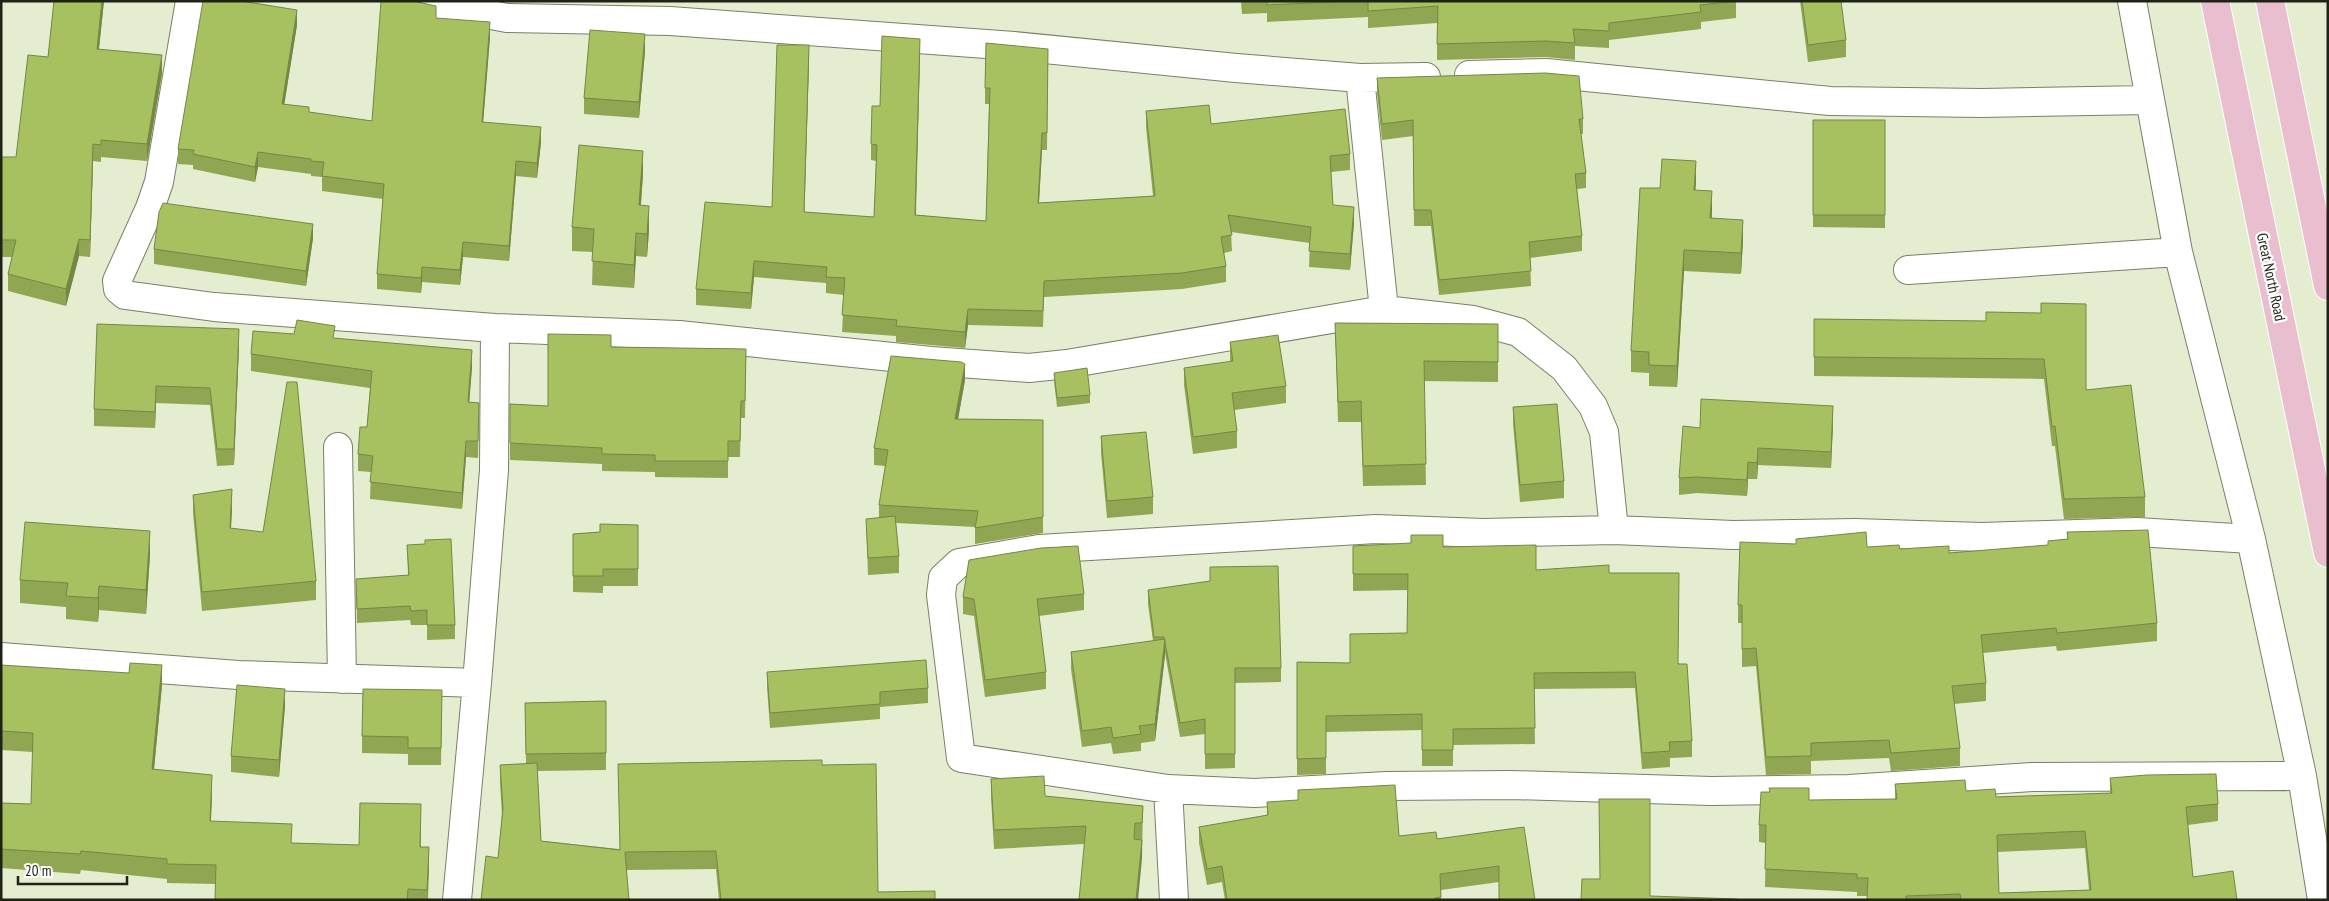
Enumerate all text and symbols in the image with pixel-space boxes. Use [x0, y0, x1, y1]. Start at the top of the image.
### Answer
street label: Great North Road [2253, 231, 2290, 323]
scale bar [18, 854, 126, 886]
text: 20 m [25, 861, 51, 880]

